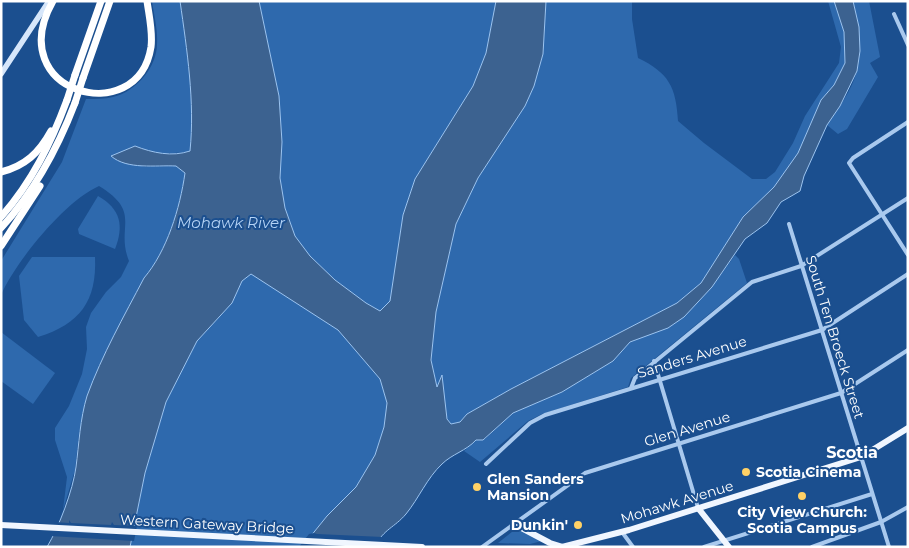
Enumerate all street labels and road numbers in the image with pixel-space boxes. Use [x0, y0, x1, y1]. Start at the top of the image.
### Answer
street label: South Ten Broeck Street [802, 253, 869, 421]
street label: Sanders Avenue [635, 332, 749, 382]
street label: Glen Avenue [642, 407, 732, 451]
street label: Mohawk Avenue [618, 476, 736, 528]
street label: Western Gateway Bridge [120, 510, 294, 538]

